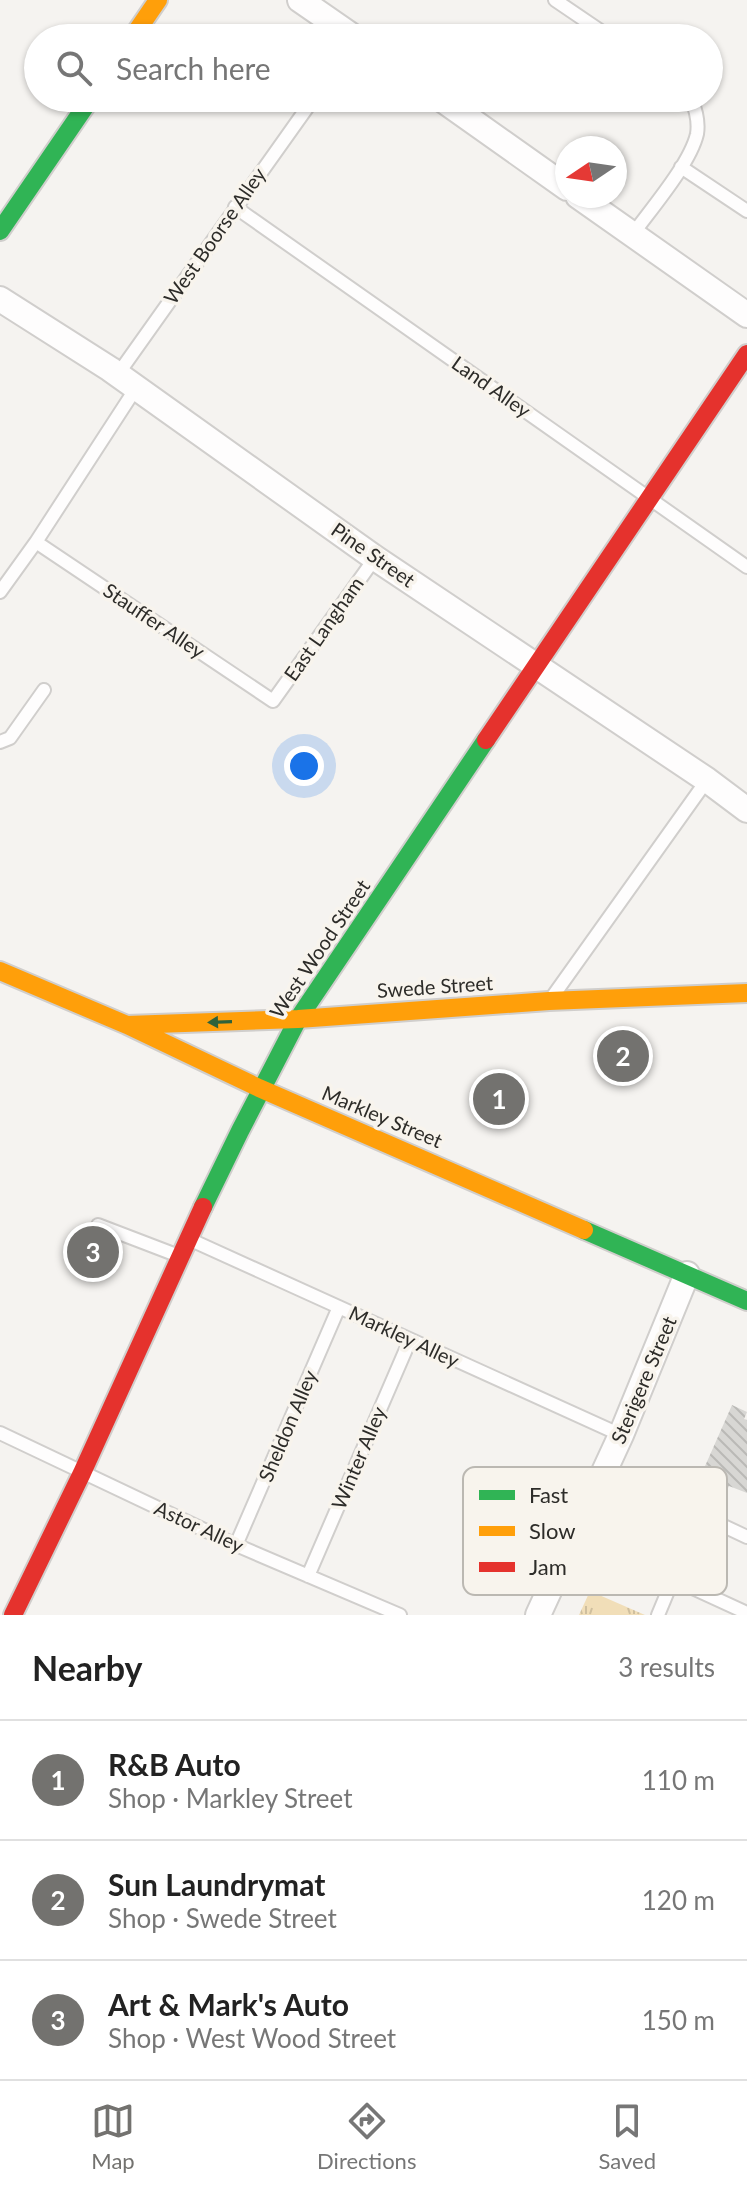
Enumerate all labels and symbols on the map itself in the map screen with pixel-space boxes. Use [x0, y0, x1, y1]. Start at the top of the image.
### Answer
north arrow [555, 136, 627, 208]
street label: West Boorse Alley [158, 162, 271, 308]
street label: Land Alley [448, 350, 536, 422]
street label: Pine Street [327, 517, 420, 592]
street label: East Langham [278, 572, 368, 685]
street label: Stauffer Alley [99, 577, 210, 663]
your location [284, 746, 324, 786]
street label: West Wood Street [264, 875, 374, 1022]
street label: Swede Street [376, 970, 494, 1002]
one-way arrow [207, 1015, 232, 1028]
pin: 2 [597, 1026, 649, 1086]
pin: 1 [473, 1069, 525, 1129]
street label: Markley Street [319, 1080, 446, 1152]
pin: 3 [67, 1222, 119, 1282]
street label: Markley Alley [346, 1300, 464, 1372]
street label: Sterigere Street [605, 1312, 681, 1447]
street label: Sheldon Alley [253, 1366, 322, 1485]
street label: Winter Alley [326, 1402, 391, 1512]
legend [463, 1467, 727, 1595]
text: Fast [529, 1481, 568, 1508]
street label: Astor Alley [151, 1495, 248, 1557]
text: Slow [529, 1517, 576, 1544]
text: Jam [529, 1553, 567, 1580]

